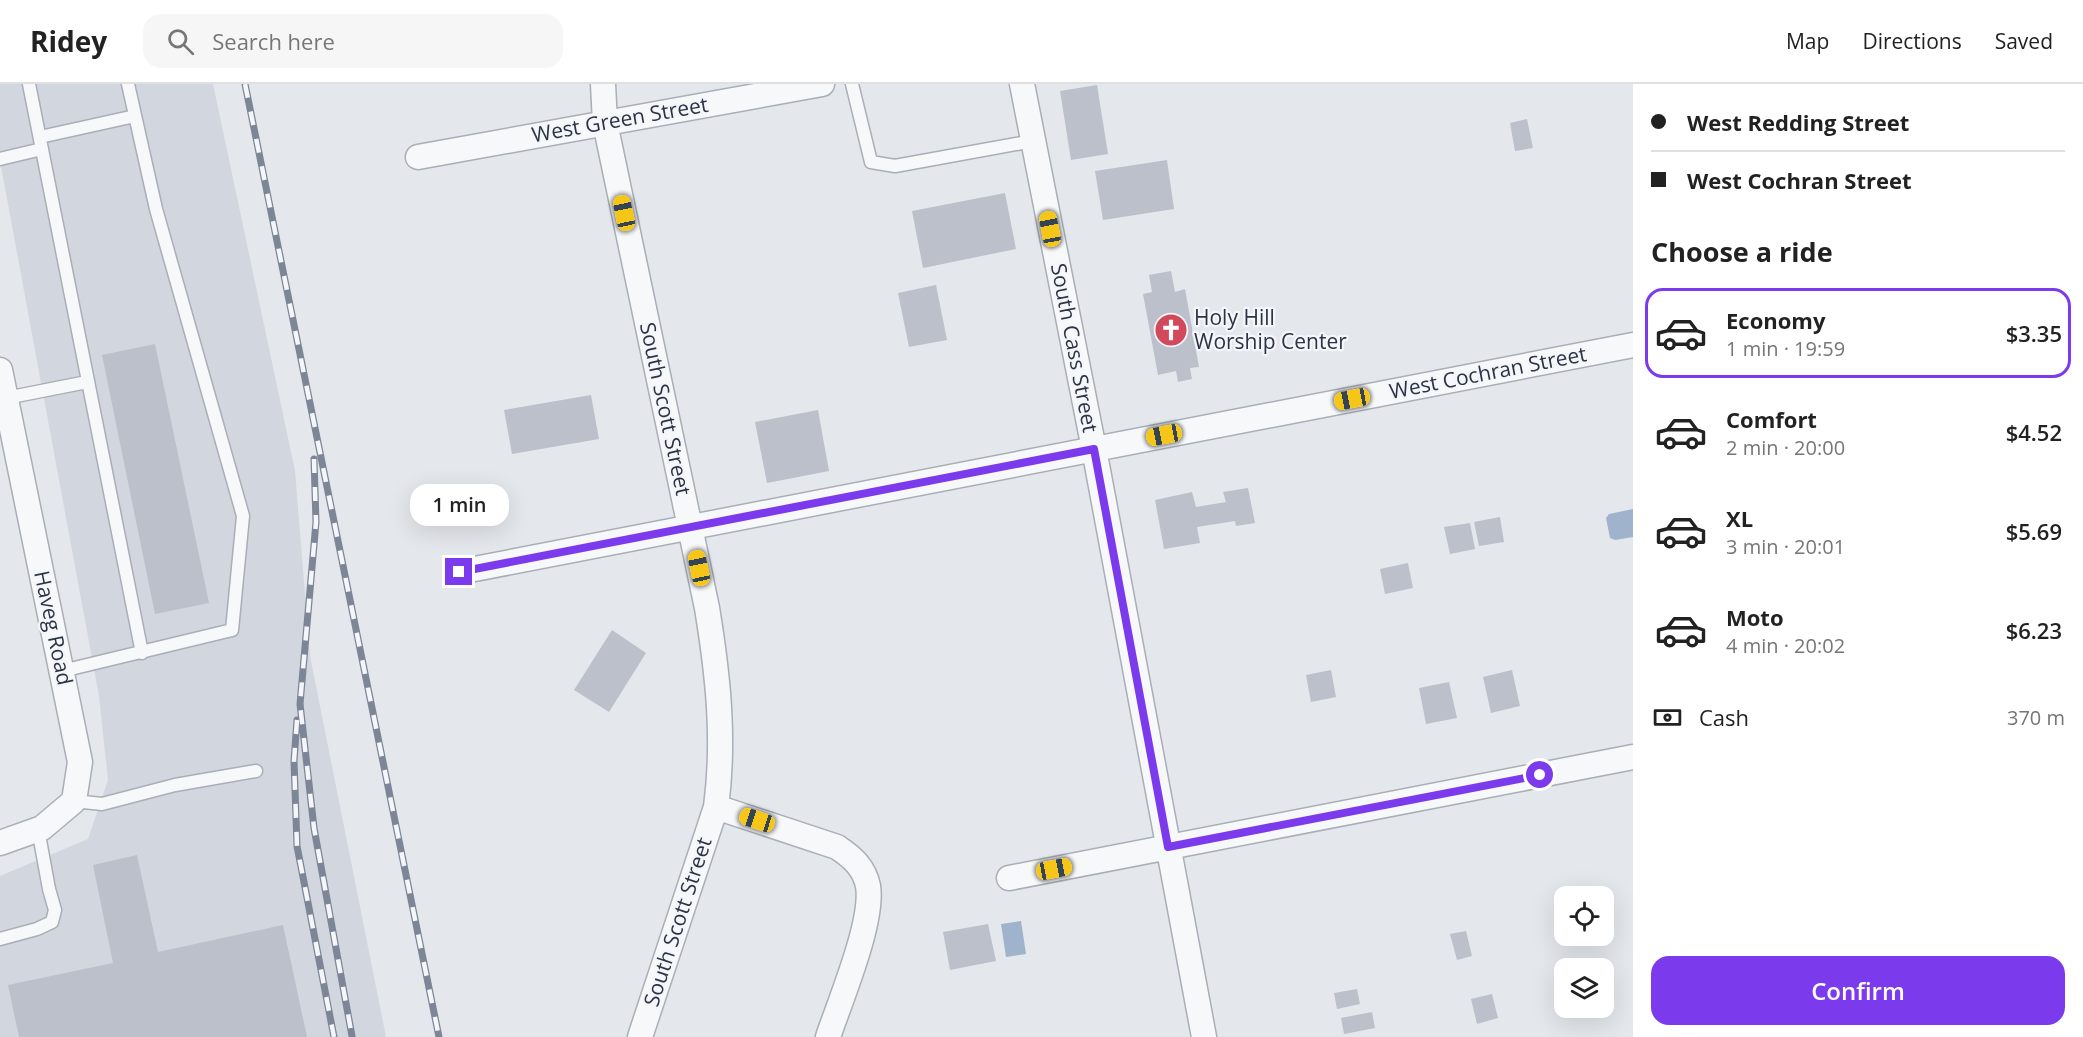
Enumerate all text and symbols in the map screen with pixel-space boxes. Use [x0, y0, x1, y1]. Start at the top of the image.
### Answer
search box [143, 14, 563, 68]
text: Ridey [30, 22, 107, 60]
icon: search [164, 25, 197, 58]
text: Search here [212, 26, 335, 56]
text: Map [1786, 27, 1829, 55]
text: Directions [1862, 27, 1962, 55]
text: Saved [1995, 27, 2053, 55]
street label: West Green Street [529, 90, 710, 148]
text: West Redding Street [1687, 107, 1909, 137]
text: West Cochran Street [1687, 165, 1912, 195]
car [611, 194, 637, 232]
car [1038, 210, 1062, 248]
text: Choose a ride [1651, 233, 1833, 270]
street label: South Cass Street [1045, 261, 1105, 435]
place label: Holy Hill Worship Center [1194, 303, 1347, 355]
text: Economy [1726, 305, 1825, 335]
icon: car [1654, 306, 1708, 360]
church icon: Holy Hill Worship Center [1153, 312, 1189, 348]
text: $3.35 [2006, 318, 2062, 348]
street label: South Scott Street [634, 320, 698, 498]
text: 1 min · 19:59 [1726, 335, 1845, 362]
street label: West Cochran Street [1387, 339, 1589, 405]
car [1333, 387, 1371, 411]
text: Comfort [1726, 404, 1817, 434]
icon: car [1654, 405, 1708, 459]
text: $4.52 [2006, 417, 2062, 447]
car [1145, 423, 1183, 447]
text: 2 min · 20:00 [1726, 434, 1845, 461]
callout: 1 min [410, 485, 508, 527]
text: 1 min [433, 491, 487, 518]
text: XL [1726, 503, 1753, 533]
icon: car [1654, 504, 1708, 558]
text: $5.69 [2006, 516, 2062, 546]
text: 3 min · 20:01 [1726, 533, 1845, 560]
car [686, 549, 712, 587]
route end [445, 558, 472, 585]
street label: Haveg Road [28, 568, 80, 688]
text: Moto [1726, 602, 1784, 632]
icon: car [1654, 603, 1708, 657]
text: $6.23 [2006, 615, 2062, 645]
text: 4 min · 20:02 [1726, 632, 1845, 659]
icon: cash [1651, 701, 1684, 734]
text: Cash [1699, 702, 1749, 732]
text: 370 m [2007, 704, 2065, 731]
route start [1526, 761, 1553, 788]
car [737, 806, 777, 834]
street label: South Scott Street [637, 834, 718, 1010]
car [1035, 857, 1073, 881]
map controls [1554, 886, 1614, 1018]
button: locate [1554, 886, 1614, 946]
button: Confirm [1651, 956, 2065, 1025]
button: layers [1554, 958, 1614, 1018]

